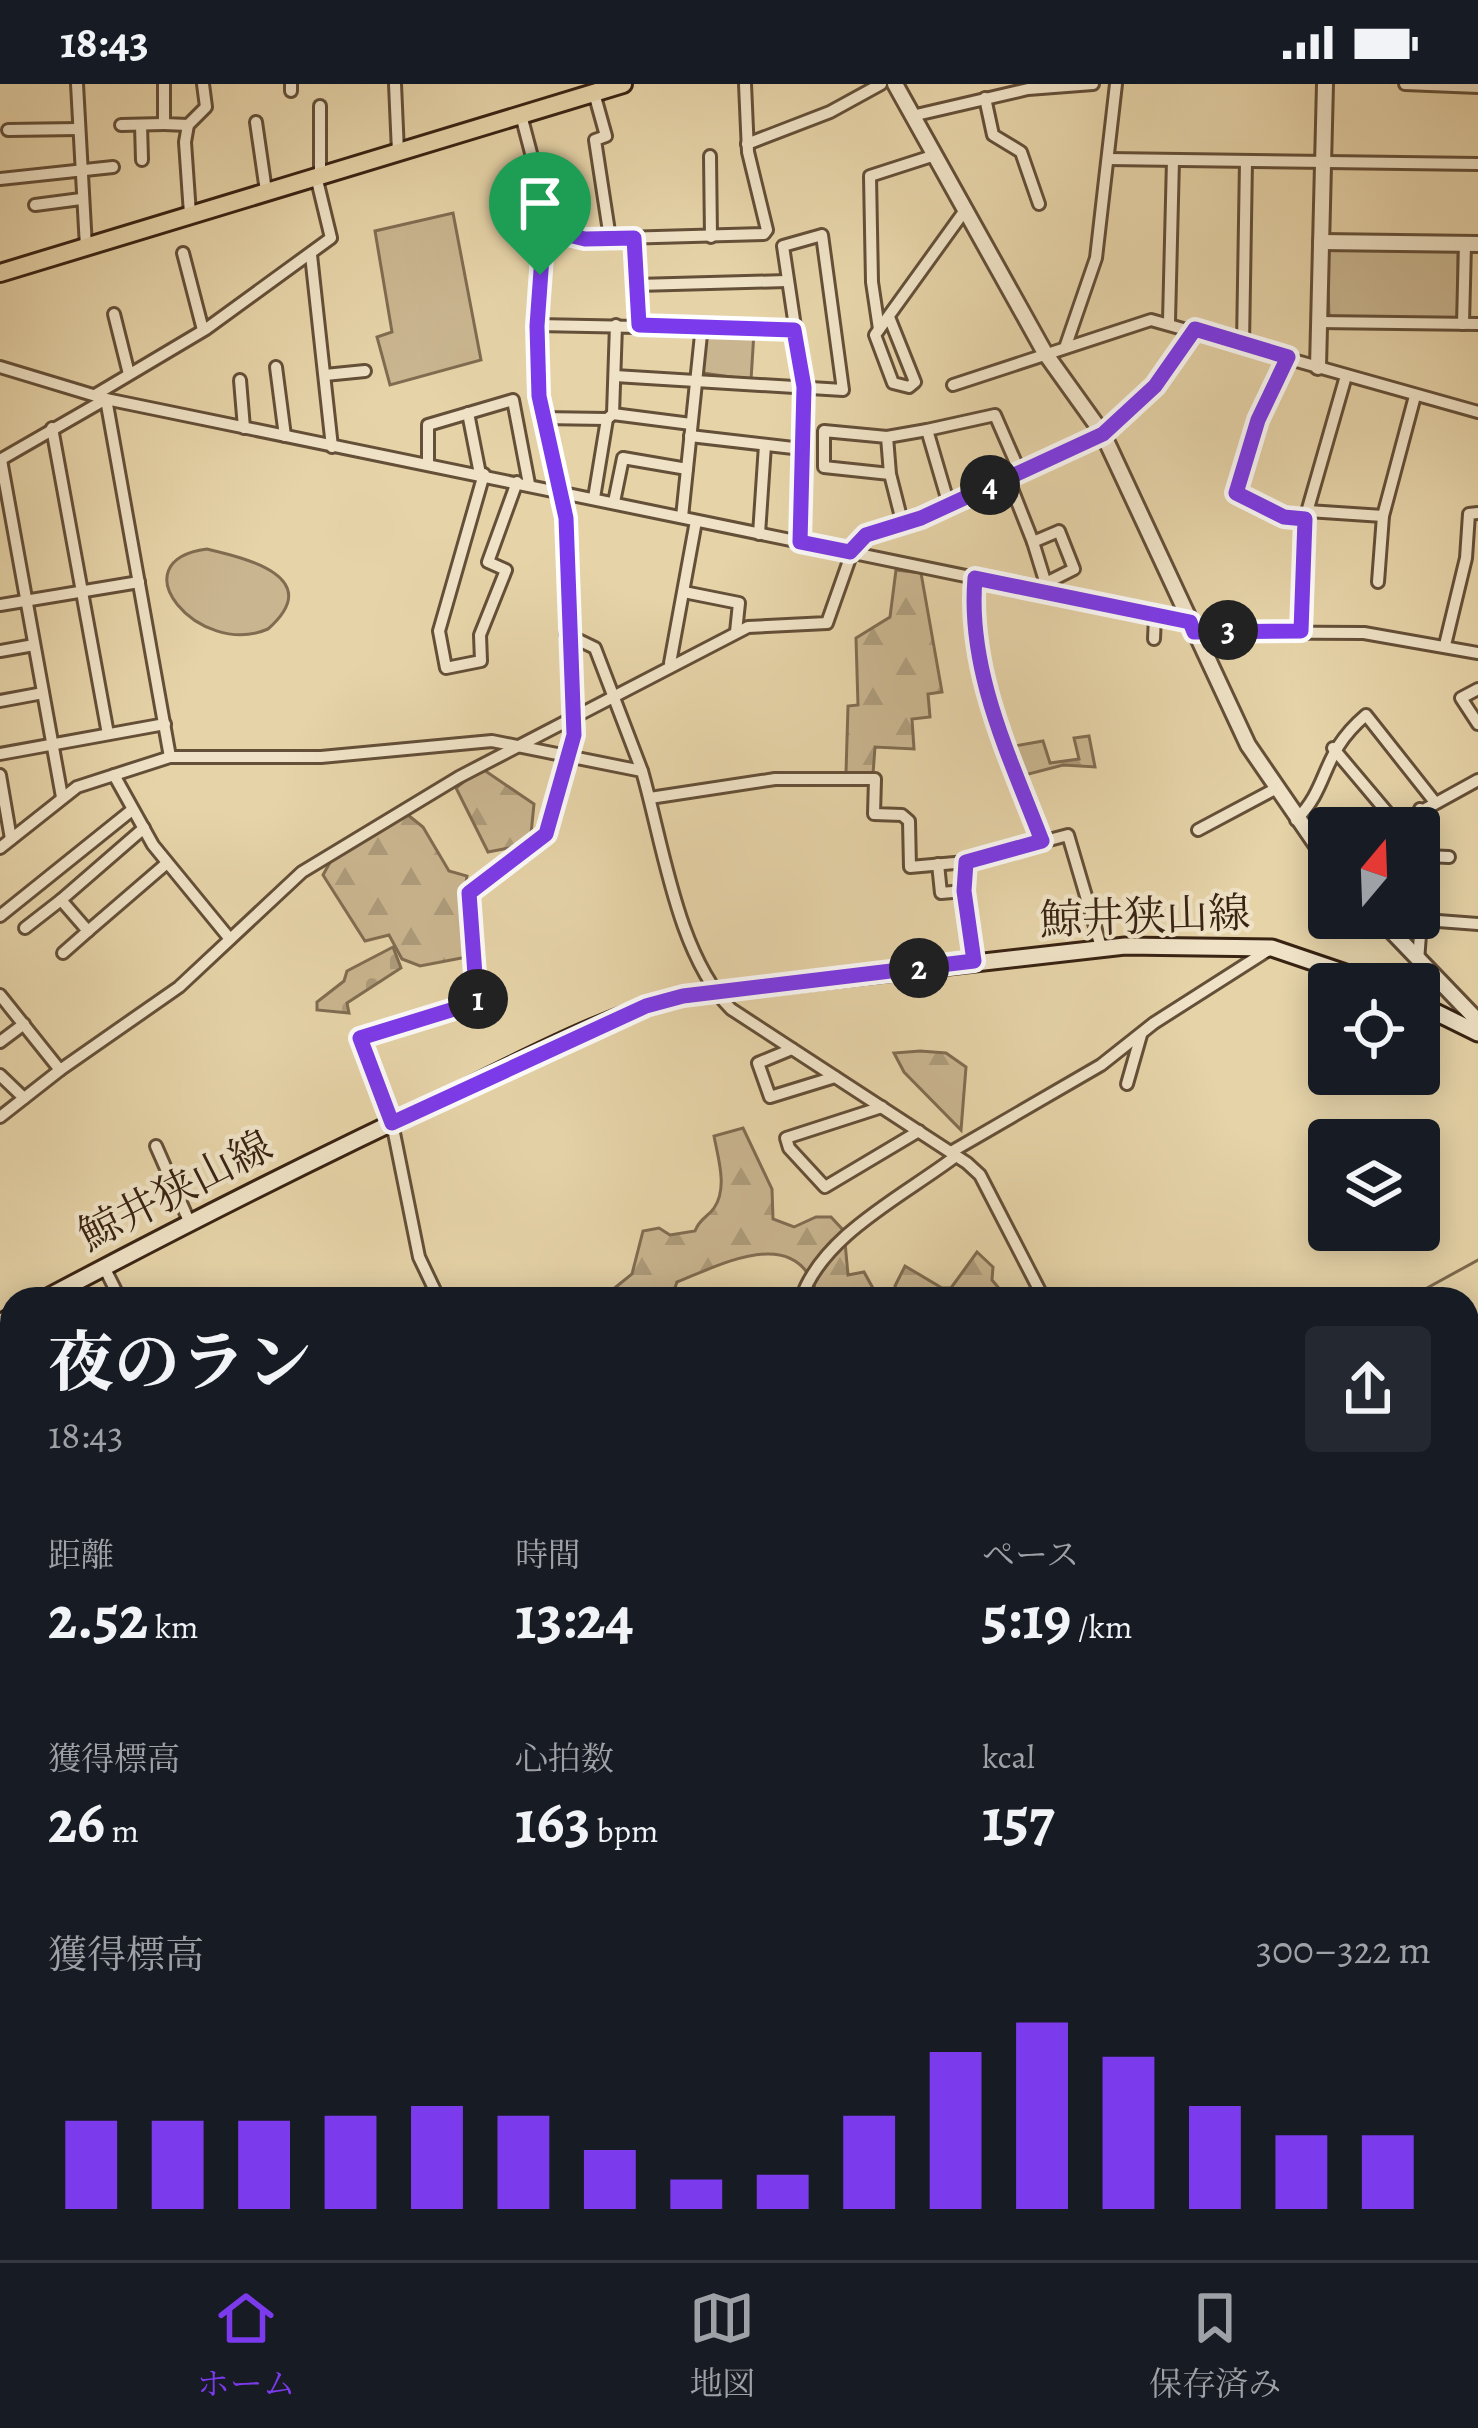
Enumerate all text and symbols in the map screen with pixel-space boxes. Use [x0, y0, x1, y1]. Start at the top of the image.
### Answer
text: 18:43 [60, 11, 149, 73]
pin [489, 152, 591, 275]
icon: arrive [507, 170, 573, 236]
pin: 4 [960, 455, 1020, 515]
text: 4 [982, 462, 998, 507]
pin: 3 [1198, 600, 1258, 660]
text: 3 [1221, 607, 1235, 652]
north arrow [1308, 807, 1440, 939]
map controls [1308, 807, 1440, 1251]
street label: 鯨井狭山線 [1039, 884, 1251, 948]
pin: 2 [889, 938, 949, 998]
text: 2 [911, 945, 927, 990]
button: locate [1308, 963, 1440, 1095]
pin: 1 [448, 969, 508, 1029]
text: 1 [472, 976, 484, 1021]
street label: 鯨井狭山線 [68, 1117, 282, 1263]
button: layers [1308, 1119, 1440, 1251]
text: 夜のラン [48, 1318, 312, 1408]
button: share [1305, 1326, 1431, 1452]
text: 18:43 [48, 1408, 123, 1461]
text: 距離 [48, 1532, 114, 1577]
text: 時間 [515, 1532, 581, 1577]
text: ペース [982, 1532, 1079, 1577]
text: 2.52 [48, 1577, 148, 1659]
text: 13:24 [515, 1577, 634, 1659]
text: 5:19 [982, 1577, 1071, 1659]
text: km [148, 1604, 199, 1649]
text: /km [1071, 1604, 1132, 1649]
text: kcal [982, 1734, 1035, 1779]
text: 獲得標高 [48, 1736, 180, 1781]
text: 心拍数 [515, 1736, 614, 1781]
text: 157 [982, 1779, 1055, 1861]
text: 26 [48, 1781, 105, 1863]
text: 163 [515, 1781, 590, 1863]
text: m [105, 1808, 139, 1853]
text: bpm [590, 1808, 659, 1853]
text: 300–322 m [1256, 1923, 1431, 1976]
text: 獲得標高 [48, 1928, 204, 1981]
tab: ホーム [197, 2285, 296, 2406]
tab: 地図 [689, 2285, 755, 2406]
tab: 保存済み [1149, 2285, 1281, 2406]

